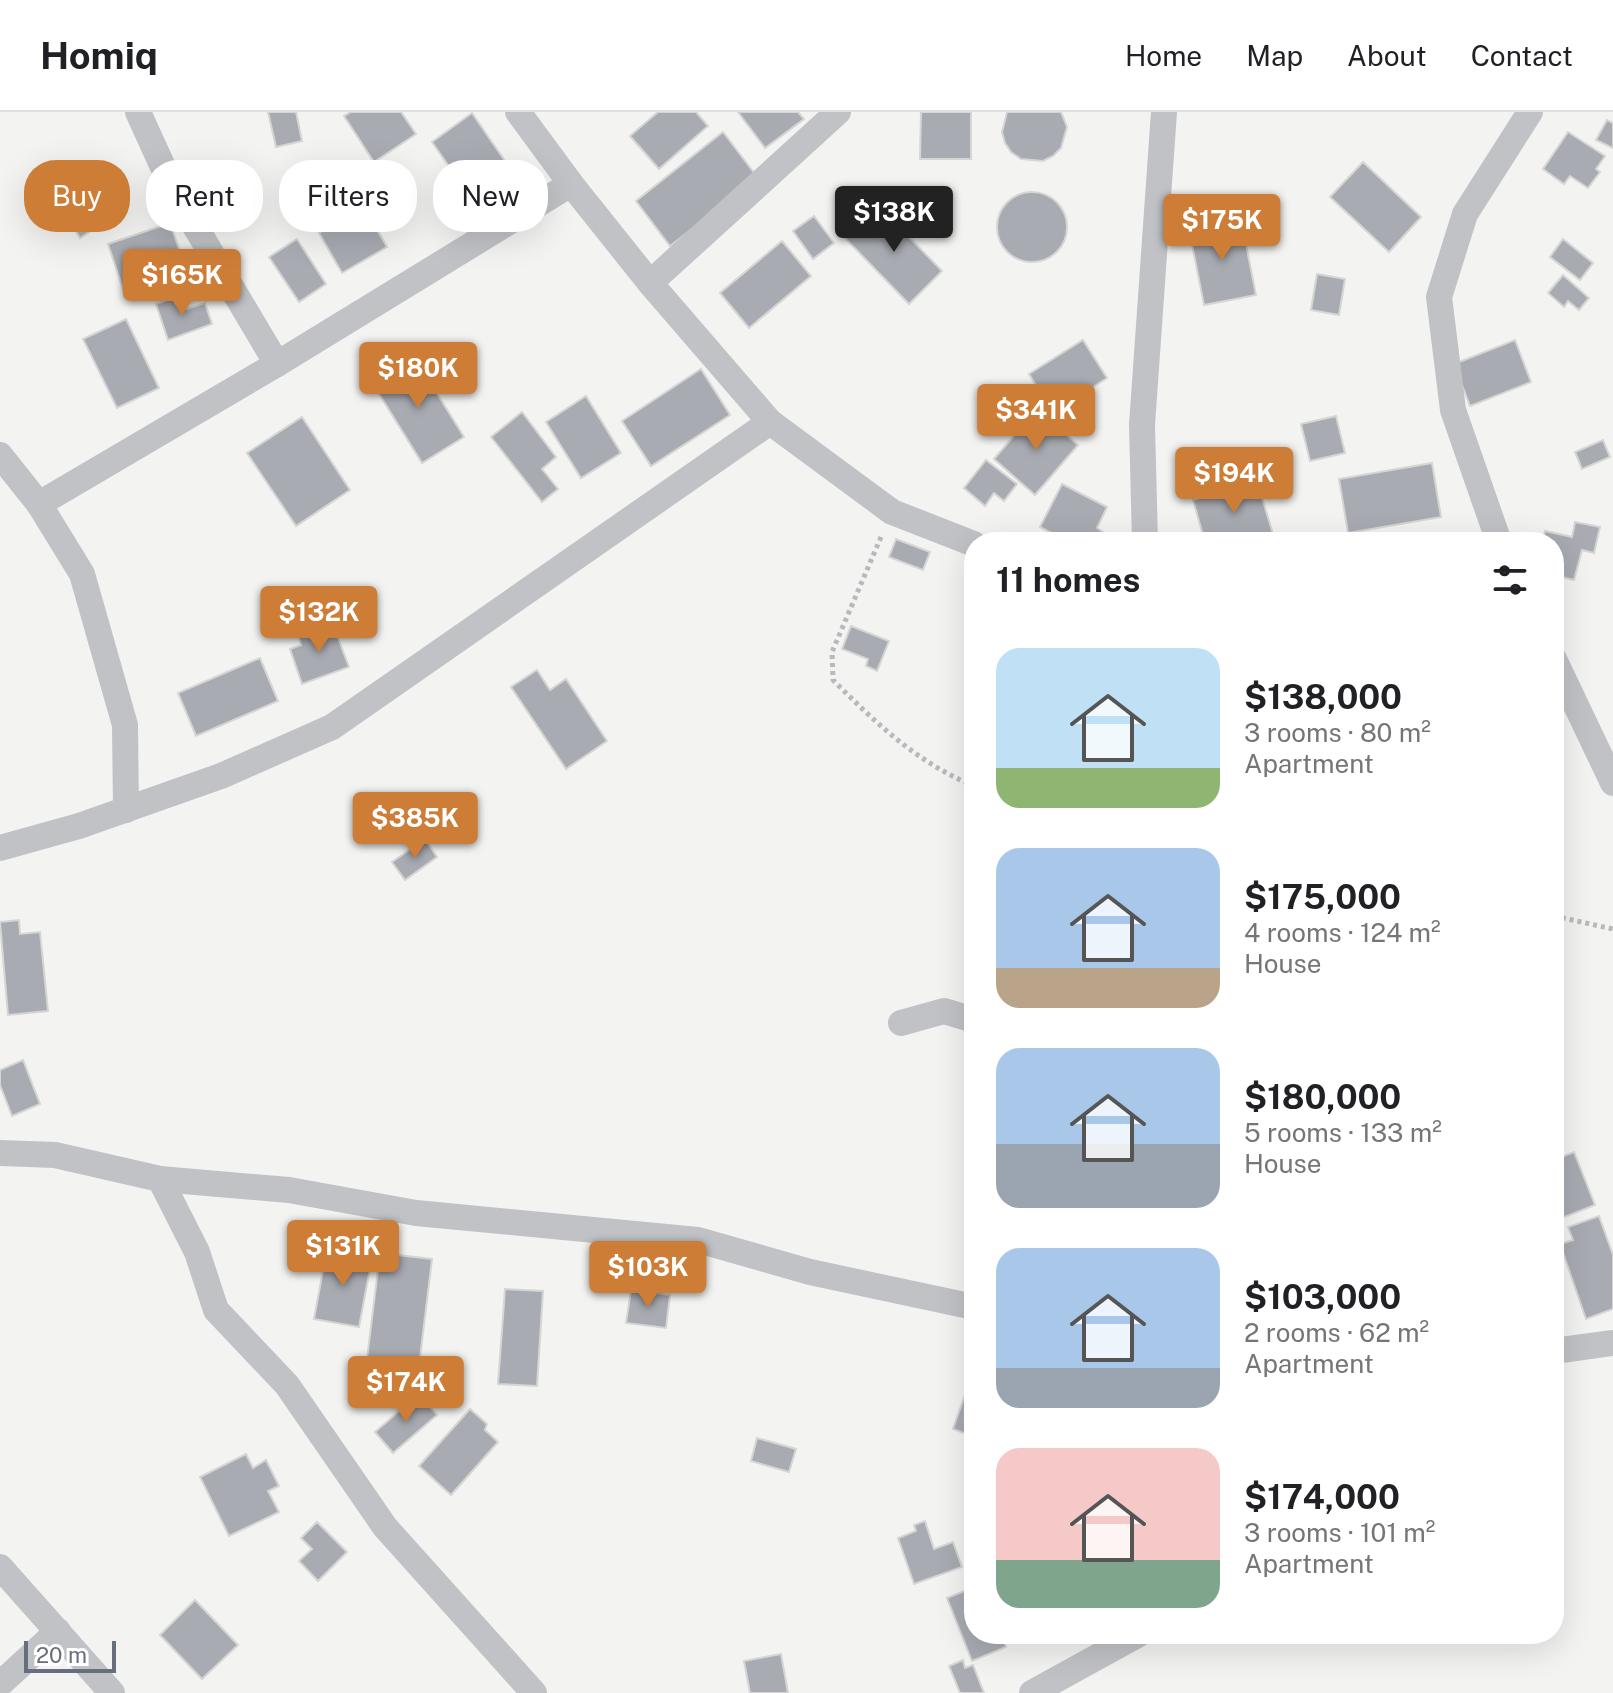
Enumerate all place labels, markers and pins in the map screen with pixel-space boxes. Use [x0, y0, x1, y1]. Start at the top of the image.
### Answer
pin: $138K [838, 186, 950, 254]
pin: $175K [1166, 194, 1278, 262]
pin: $165K [126, 249, 238, 317]
pin: $180K [362, 342, 474, 410]
pin: $341K [980, 384, 1092, 452]
pin: $194K [1178, 447, 1290, 515]
pin: $132K [263, 586, 375, 654]
pin: $385K [359, 792, 471, 860]
pin: $131K [287, 1220, 399, 1288]
pin: $103K [592, 1241, 704, 1309]
pin: $174K [350, 1356, 462, 1424]

